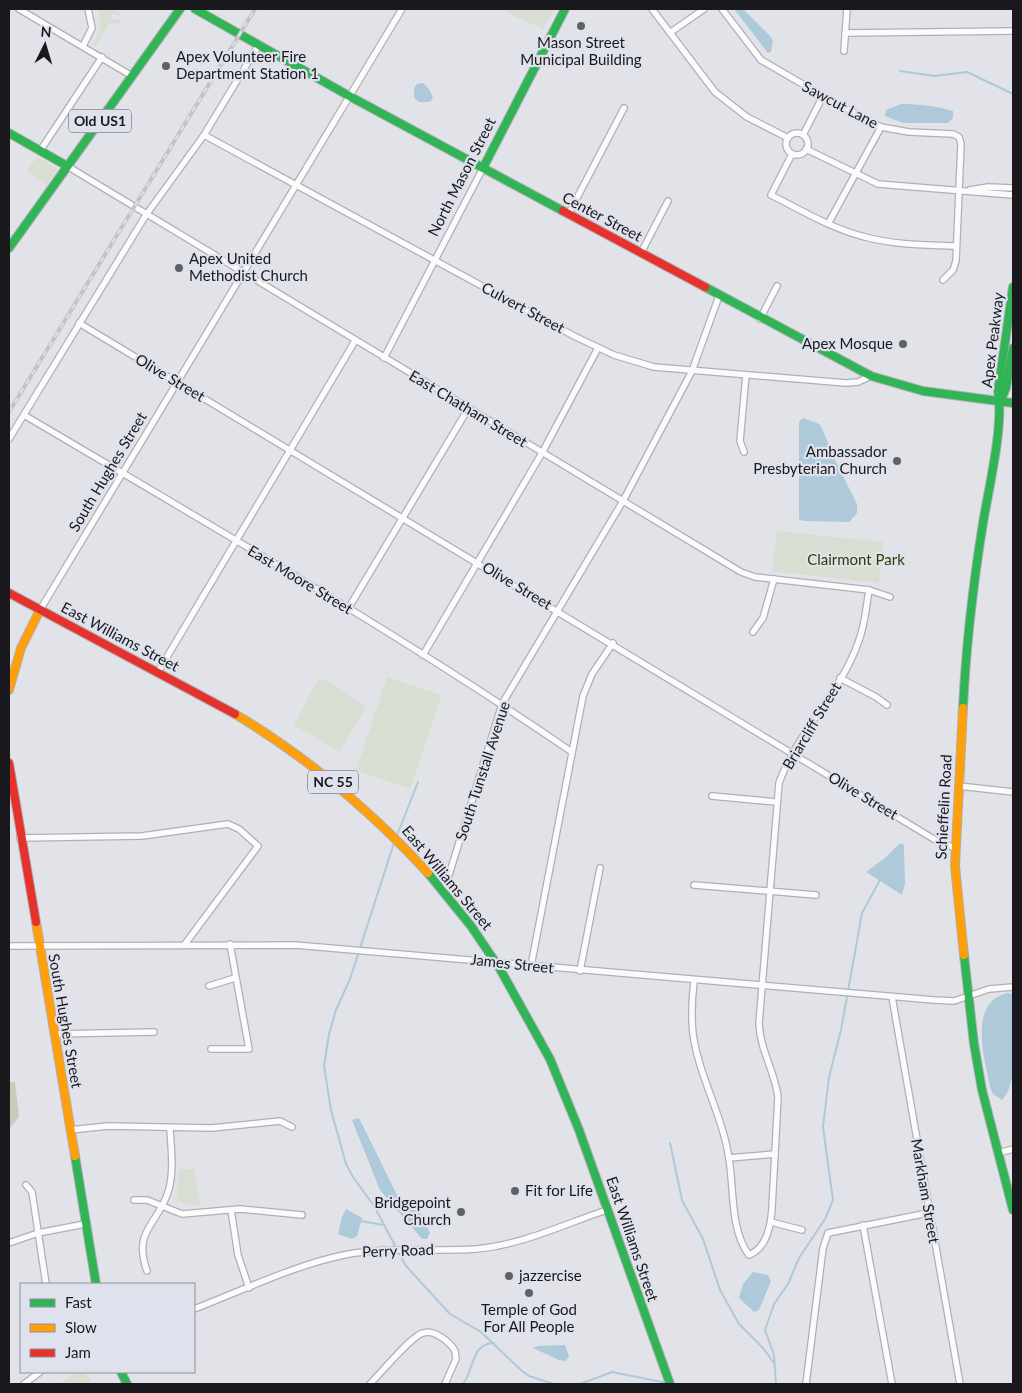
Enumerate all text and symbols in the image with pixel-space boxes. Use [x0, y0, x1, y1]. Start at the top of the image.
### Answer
north arrow [20, 20, 70, 70]
marker: Mason Street Municipal Building [575, 20, 587, 32]
text: N [40, 23, 52, 40]
place label: Mason Street Municipal Building [520, 33, 642, 68]
place label: Apex Volunteer Fire Department Station 1 [176, 47, 319, 82]
marker: Apex Volunteer Fire Department Station 1 [160, 60, 172, 72]
street label: Sawcut Lane [799, 77, 882, 132]
road number: Old US1 [69, 110, 131, 132]
street label: North Mason Street [423, 114, 499, 239]
street label: Center Street [559, 188, 646, 245]
place label: Apex United Methodist Church [189, 249, 308, 284]
marker: Apex United Methodist Church [173, 262, 185, 274]
street label: Culvert Street [479, 278, 569, 337]
street label: Apex Peakway [977, 291, 1007, 389]
place label: Apex Mosque [802, 334, 893, 352]
marker: Apex Mosque [897, 338, 909, 350]
street label: Olive Street [133, 349, 209, 405]
street label: East Chatham Street [406, 366, 531, 451]
street label: South Hughes Street [64, 408, 150, 534]
place label: Ambassador Presbyterian Church [753, 442, 888, 477]
marker: Ambassador Presbyterian Church [891, 455, 903, 467]
street label: East Moore Street [245, 541, 357, 618]
park label: Clairmont Park [807, 550, 905, 568]
street label: Olive Street [480, 557, 556, 613]
street label: East Williams Street [58, 597, 183, 675]
street label: Briarcliff Street [778, 678, 845, 772]
street label: South Tunstall Avenue [451, 699, 513, 843]
street label: Schieffelin Road [931, 754, 955, 860]
street label: Olive Street [826, 767, 902, 823]
road number: NC 55 [308, 770, 358, 794]
street label: East Williams Street [399, 821, 497, 934]
street label: James Street [470, 950, 555, 976]
street label: South Hughes Street [45, 952, 87, 1090]
street label: Markham Street [908, 1137, 944, 1245]
street label: East Williams Street [603, 1174, 663, 1304]
place label: Fit for Life [525, 1181, 593, 1199]
marker: Fit for Life [509, 1185, 521, 1197]
place label: Bridgepoint Church [374, 1193, 452, 1228]
marker: Bridgepoint Church [455, 1206, 467, 1218]
street label: Perry Road [362, 1240, 434, 1260]
place label: jazzercise [518, 1266, 582, 1284]
marker: jazzercise [503, 1270, 515, 1282]
legend [20, 1283, 195, 1373]
marker: Temple of God For All People [523, 1287, 535, 1299]
text: Fast [65, 1293, 92, 1311]
place label: Temple of God For All People [481, 1300, 577, 1335]
text: Slow [65, 1318, 97, 1336]
text: Jam [65, 1343, 91, 1361]

